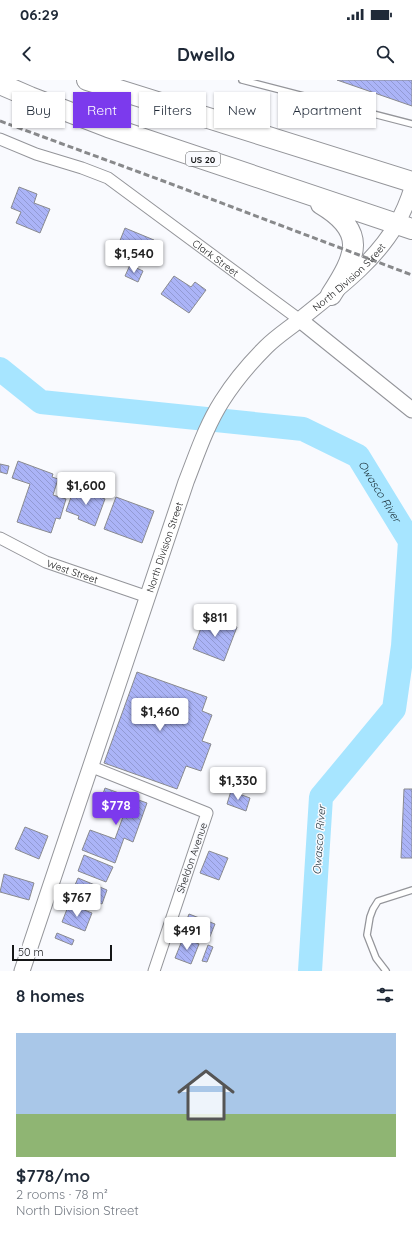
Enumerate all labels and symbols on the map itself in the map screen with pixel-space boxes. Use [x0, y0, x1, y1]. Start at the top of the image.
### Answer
road number: US 20 [186, 152, 220, 166]
street label: Clark Street [190, 236, 242, 279]
pin: $1,540 [101, 240, 167, 274]
street label: North Division Street [310, 240, 388, 314]
water label: Owasco River [356, 458, 405, 527]
pin: $1,600 [53, 472, 119, 506]
street label: North Division Street [143, 500, 186, 594]
street label: West Street [45, 556, 101, 586]
pin: $811 [191, 604, 239, 638]
pin: $1,460 [127, 698, 193, 732]
pin: $1,330 [205, 767, 271, 801]
pin: $778 [92, 792, 140, 826]
water label: Owasco River [310, 803, 329, 875]
street label: Sheldon Avenue [174, 821, 210, 895]
pin: $767 [53, 884, 101, 918]
pin: $491 [163, 917, 211, 951]
scale bar [12, 943, 112, 962]

